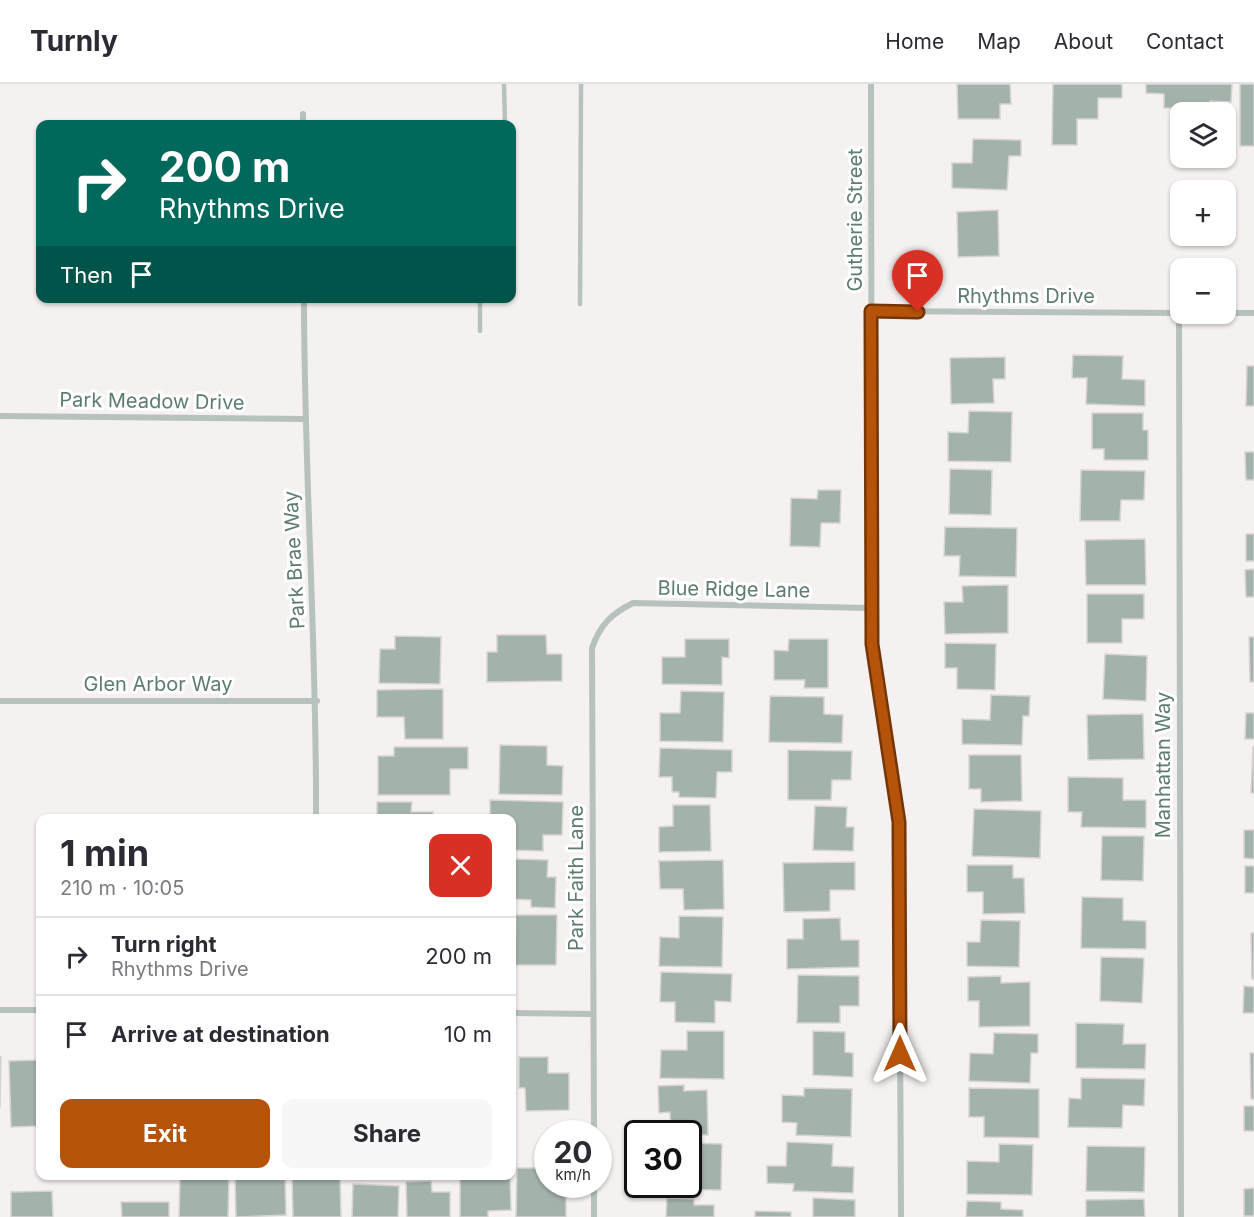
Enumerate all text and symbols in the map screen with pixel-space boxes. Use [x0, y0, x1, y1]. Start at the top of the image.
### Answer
text: Turnly [30, 24, 118, 58]
text: Home [885, 29, 944, 54]
text: Map [977, 29, 1021, 54]
text: About [1054, 29, 1113, 54]
text: Contact [1146, 29, 1224, 54]
map controls [1170, 102, 1236, 324]
button: layers [1170, 102, 1236, 168]
text: 200 m [159, 141, 290, 192]
icon: right [60, 144, 138, 222]
street label: Gutherie Street [843, 148, 867, 292]
button: + [1170, 180, 1236, 246]
text: Rhythms Drive [159, 192, 345, 225]
pin [892, 250, 943, 312]
icon: arrive [125, 258, 158, 291]
button: − [1170, 258, 1236, 324]
icon: arrive [901, 259, 934, 292]
text: Then [60, 262, 113, 288]
street label: Rhythms Drive [957, 284, 1095, 308]
street label: Park Meadow Drive [59, 387, 245, 415]
street label: Park Brae Way [278, 490, 310, 630]
street label: Blue Ridge Lane [658, 576, 810, 602]
street label: Glen Arbor Way [84, 672, 232, 696]
street label: Manhattan Way [1151, 692, 1175, 838]
street label: Park Faith Lane [564, 805, 588, 951]
text: 1 min [60, 831, 149, 875]
button: close [429, 834, 492, 897]
text: 210 m · 10:05 [60, 876, 184, 900]
text: Turn right [111, 931, 217, 957]
icon: right [60, 940, 93, 973]
text: 200 m [425, 943, 492, 969]
text: Rhythms Drive [111, 957, 249, 981]
icon: arrive [60, 1018, 93, 1051]
text: Arrive at destination [111, 1021, 330, 1047]
text: 10 m [444, 1021, 492, 1047]
position arrow [868, 1022, 932, 1086]
button: Exit [60, 1099, 270, 1168]
button: Share [282, 1099, 492, 1168]
speed limit sign: 30 [624, 1120, 702, 1198]
text: 20 [553, 1134, 593, 1170]
text: km/h [555, 1165, 591, 1184]

